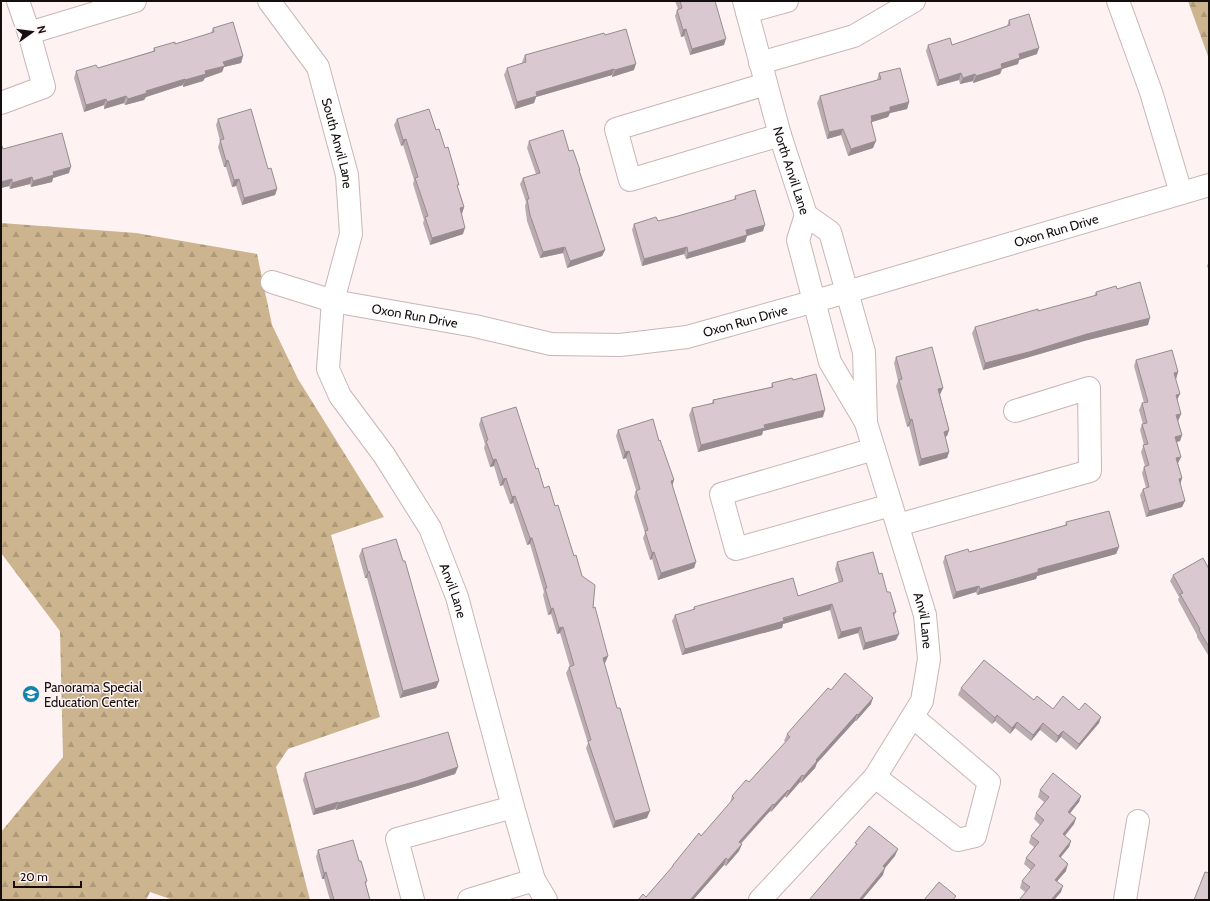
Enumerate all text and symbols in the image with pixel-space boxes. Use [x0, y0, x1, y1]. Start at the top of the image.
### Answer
north arrow [12, 12, 52, 52]
text: N [34, 24, 49, 35]
street label: South Anvil Lane [319, 96, 356, 189]
street label: North Anvil Lane [770, 125, 813, 217]
street label: Oxon Run Drive [1012, 210, 1101, 250]
street label: Oxon Run Drive [371, 300, 459, 331]
street label: Oxon Run Drive [701, 301, 790, 340]
street label: Anvil Lane [437, 561, 470, 620]
street label: Anvil Lane [910, 590, 936, 650]
place label: Panorama Special Education Center [44, 679, 142, 710]
school or university icon: Panorama Special Education Center [21, 684, 41, 704]
scale bar [14, 863, 81, 889]
text: 20 m [20, 869, 48, 884]

